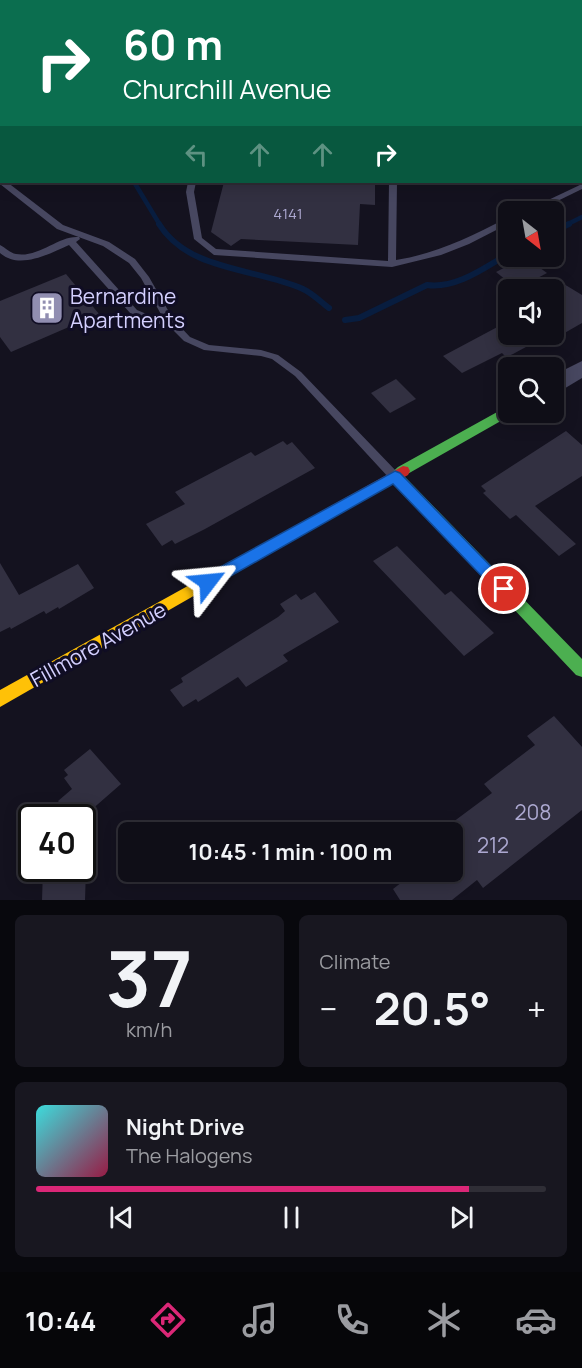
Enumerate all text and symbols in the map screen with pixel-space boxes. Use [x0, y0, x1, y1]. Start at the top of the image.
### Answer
text: 60 m [123, 15, 223, 73]
icon: right [24, 24, 102, 102]
text: Churchill Avenue [123, 70, 332, 107]
icon: left [180, 138, 213, 171]
icon: ahead [243, 138, 276, 171]
icon: ahead [306, 138, 339, 171]
icon: right [369, 138, 402, 171]
north arrow [498, 201, 564, 267]
map controls [498, 201, 564, 423]
house number: 4141 [273, 203, 303, 224]
button: sound [498, 279, 564, 345]
place label: Bernardine Apartments [70, 282, 185, 334]
building icon: Bernardine Apartments [29, 290, 65, 326]
button: search [498, 357, 564, 423]
position arrow [176, 550, 240, 614]
pin [478, 563, 529, 614]
icon: arrive [487, 572, 520, 605]
street label: Fillmore Avenue [25, 595, 171, 693]
house number: 208 [515, 798, 551, 826]
speed limit sign: 40 [18, 804, 96, 882]
house number: 212 [477, 831, 509, 859]
text: 10:45 · 1 min · 100 m [189, 837, 392, 867]
text: 37 [106, 924, 193, 1030]
text: Climate [320, 948, 391, 975]
text: 20.5° [374, 977, 490, 1039]
text: − [320, 986, 337, 1031]
text: + [527, 986, 546, 1031]
text: km/h [126, 1016, 173, 1043]
text: Night Drive [126, 1112, 245, 1142]
text: The Halogens [126, 1142, 252, 1169]
icon: previous [105, 1201, 138, 1234]
icon: pause [275, 1201, 308, 1234]
icon: next [445, 1201, 478, 1234]
icon: directions [147, 1299, 189, 1341]
icon: music [239, 1299, 281, 1341]
icon: phone [331, 1299, 373, 1341]
icon: climate [423, 1299, 465, 1341]
icon: car [515, 1299, 557, 1341]
text: 10:44 [25, 1302, 96, 1339]

